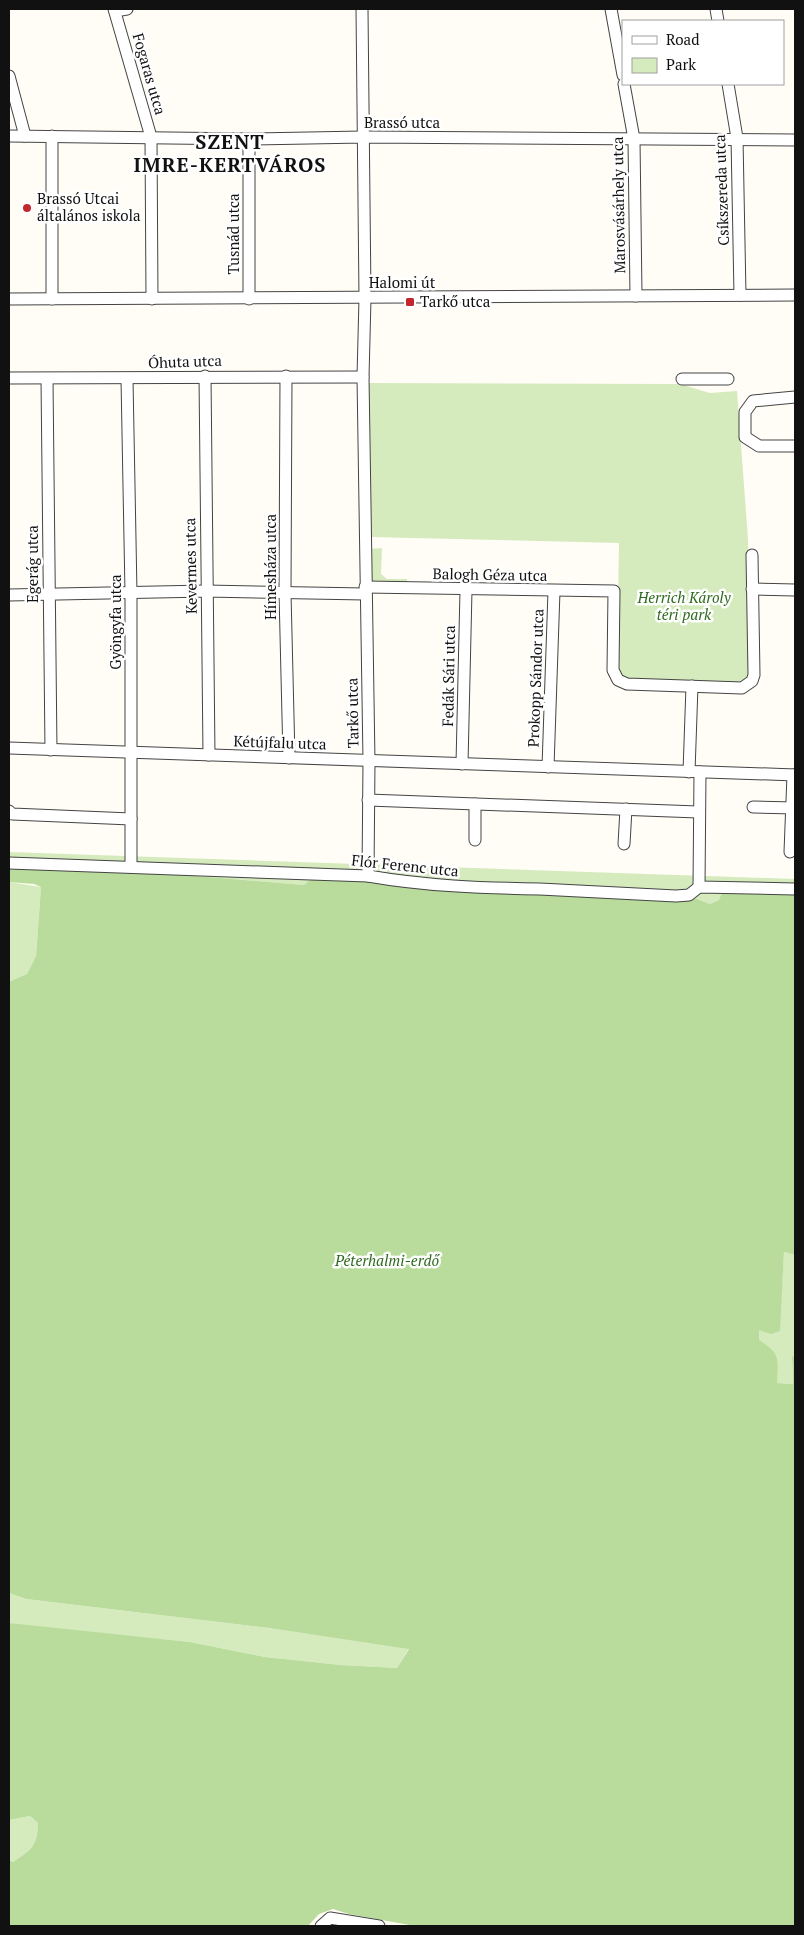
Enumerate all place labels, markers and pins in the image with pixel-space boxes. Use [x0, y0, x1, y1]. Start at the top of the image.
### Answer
place label: Brassó Utcai általános iskola [37, 188, 141, 225]
marker: Brassó Utcai általános iskola [21, 202, 33, 214]
place label: Tarkő utca [420, 291, 491, 311]
marker: Tarkő utca [404, 296, 416, 308]

